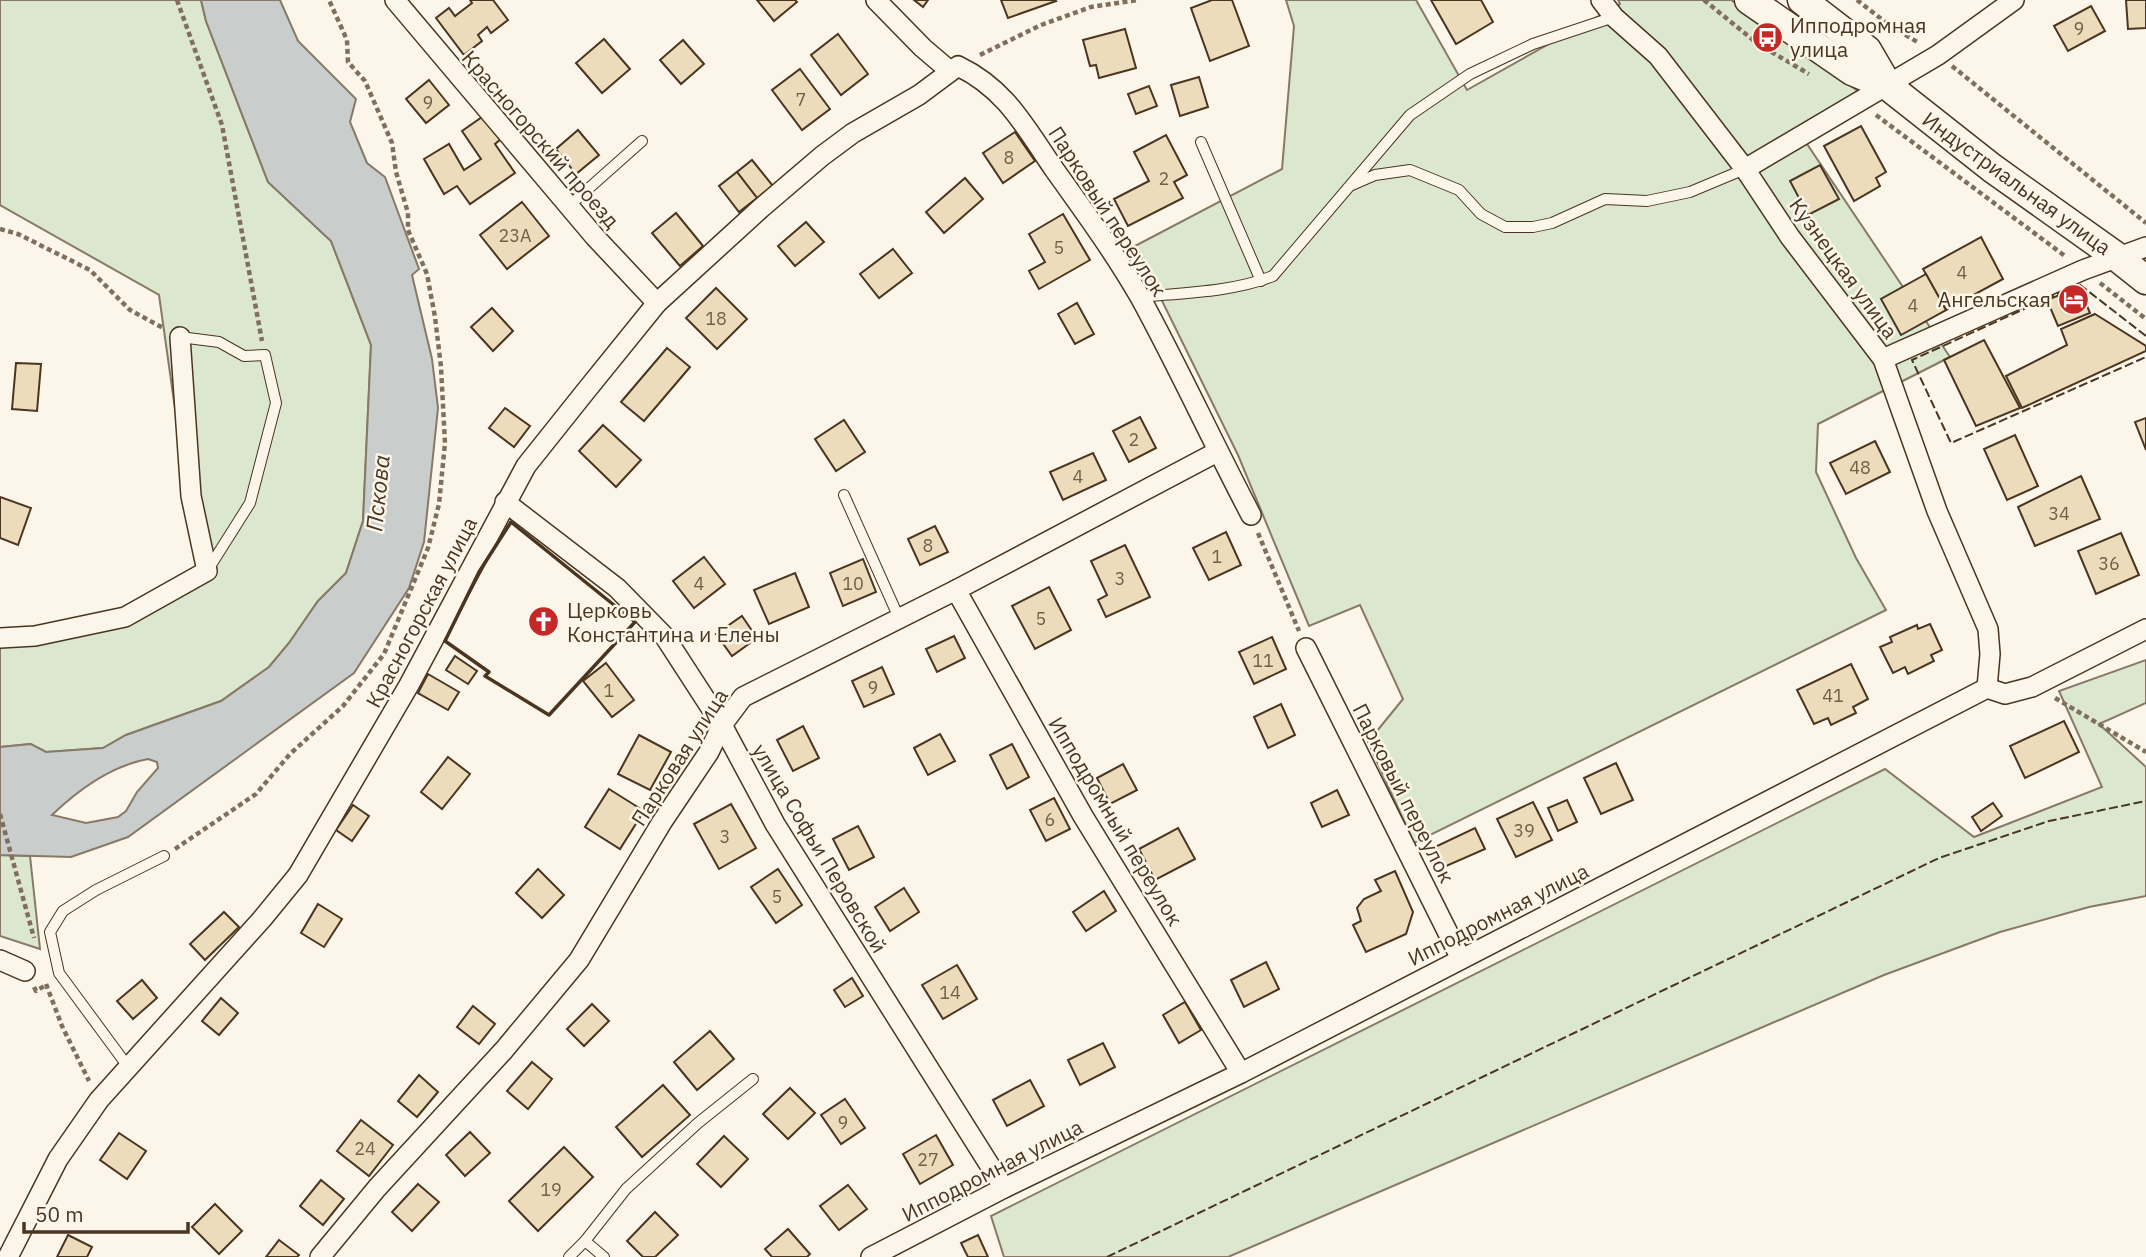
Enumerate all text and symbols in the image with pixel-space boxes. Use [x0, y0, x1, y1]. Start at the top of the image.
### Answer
place label: Ипподромная улица [1790, 11, 1927, 63]
house number: 9 [2074, 17, 2084, 40]
bus stop icon: Ипподромная улица [1750, 20, 1784, 54]
street label: Красногорский проезд [456, 44, 626, 234]
house number: 7 [796, 88, 806, 111]
house number: 9 [423, 91, 433, 114]
street label: Индустриальная улица [1917, 105, 2117, 261]
street label: Парковый переулок [1042, 120, 1174, 302]
house number: 8 [1004, 146, 1014, 169]
house number: 2 [1159, 167, 1169, 190]
street label: Кузнецкая улица [1783, 192, 1905, 344]
house number: 23А [498, 224, 532, 247]
house number: 5 [1054, 236, 1064, 259]
house number: 4 [1957, 261, 1968, 284]
hotel icon: Ангельская [2057, 282, 2091, 316]
place label: Ангельская [1938, 285, 2051, 313]
house number: 4 [1908, 294, 1919, 317]
house number: 18 [705, 307, 727, 330]
house number: 2 [1129, 428, 1139, 451]
water label: Пскова [358, 453, 396, 533]
house number: 48 [1849, 456, 1871, 479]
house number: 4 [1073, 465, 1084, 488]
house number: 34 [2048, 502, 2070, 525]
street label: Красногорская улица [359, 512, 483, 712]
house number: 8 [923, 534, 933, 557]
house number: 1 [1212, 545, 1222, 568]
house number: 36 [2098, 552, 2120, 575]
house number: 3 [1115, 567, 1125, 590]
house number: 4 [694, 572, 705, 595]
house number: 10 [842, 572, 864, 595]
place label: Церковь Константина и Елены [567, 596, 780, 648]
church icon: Церковь Константина и Елены [527, 605, 561, 639]
house number: 5 [1036, 607, 1046, 630]
house number: 11 [1252, 649, 1274, 672]
house number: 9 [868, 676, 878, 699]
house number: 1 [604, 679, 614, 702]
street label: Парковая улица [624, 683, 734, 831]
house number: 41 [1822, 684, 1844, 707]
street label: Парковый переулок [1347, 699, 1461, 887]
street label: Ипподромный переулок [1042, 711, 1190, 931]
street label: улица Софьи Перовской [746, 738, 894, 958]
house number: 6 [1045, 808, 1055, 831]
house number: 39 [1513, 819, 1535, 842]
house number: 3 [720, 825, 730, 848]
street label: Ипподромная улица [1403, 856, 1593, 972]
house number: 5 [772, 885, 782, 908]
house number: 14 [939, 981, 961, 1004]
house number: 9 [838, 1111, 848, 1134]
street label: Ипподромная улица [897, 1112, 1087, 1228]
house number: 24 [354, 1137, 376, 1160]
house number: 27 [917, 1148, 939, 1171]
house number: 19 [540, 1178, 562, 1201]
scale bar [24, 1190, 189, 1234]
text: 50 m [35, 1200, 84, 1228]

